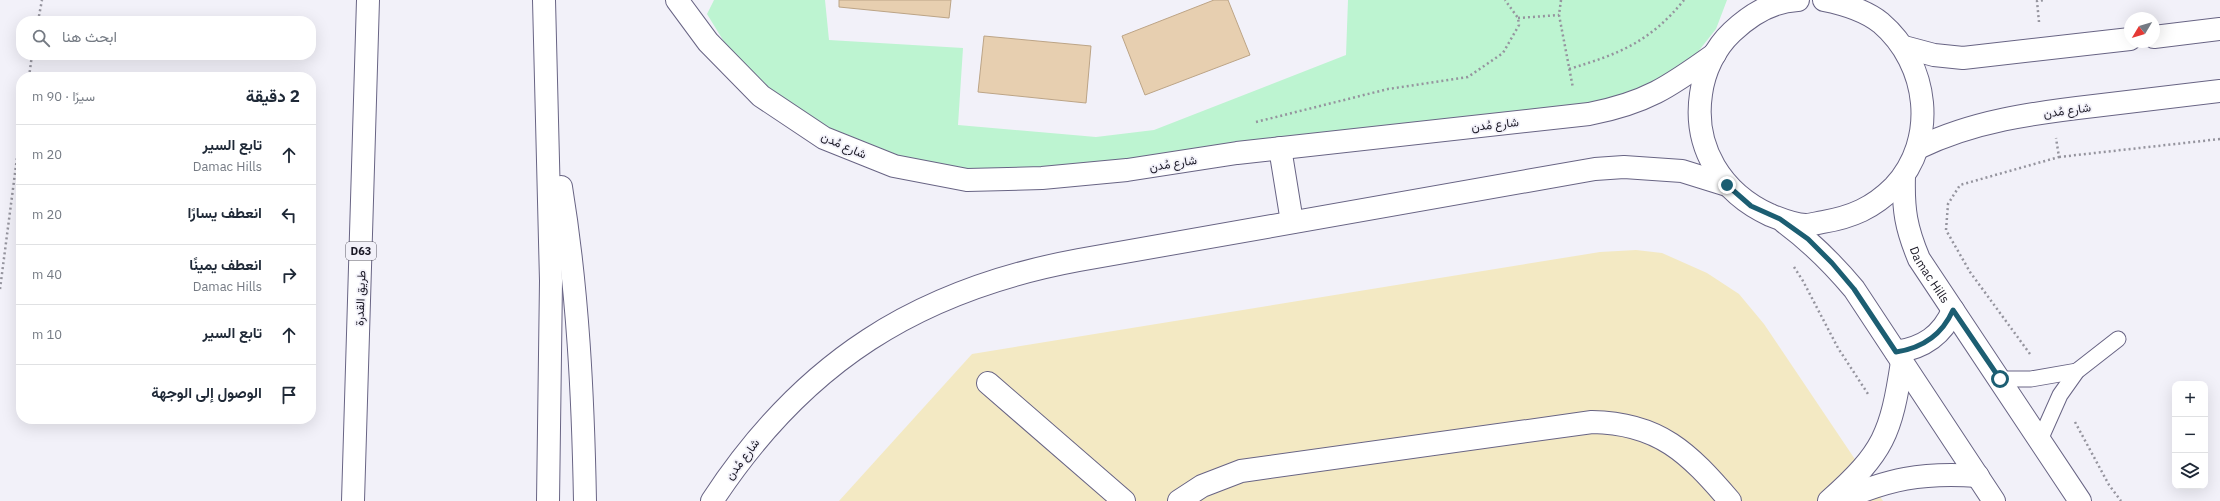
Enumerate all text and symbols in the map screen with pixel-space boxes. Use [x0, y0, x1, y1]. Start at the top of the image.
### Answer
north arrow [2124, 12, 2160, 48]
search box [16, 16, 316, 60]
icon: search [30, 27, 52, 49]
text: ابحث هنا [62, 27, 117, 46]
text: 2 دقيقة [246, 85, 300, 107]
text: سيرًا · 90 m [32, 88, 95, 105]
street label: شارع مُدن [2042, 99, 2092, 123]
street label: شارع مُدن [1470, 114, 1520, 136]
street label: شارع مُدن [818, 128, 869, 163]
text: تابع السير [203, 135, 262, 154]
icon: ahead [278, 144, 300, 166]
text: 20 m [32, 146, 62, 163]
street label: شارع مُدن [1148, 152, 1198, 176]
text: Damac Hills [193, 158, 262, 175]
route end [1718, 176, 1736, 194]
text: انعطف يسارًا [187, 203, 262, 222]
icon: left [278, 204, 300, 226]
text: 20 m [32, 206, 62, 223]
road number: D63 [346, 242, 376, 260]
street label: Damac Hills [1907, 244, 1954, 306]
text: انعطف يمينًا [189, 255, 262, 274]
icon: right [278, 264, 300, 286]
text: 40 m [32, 266, 62, 283]
street label: طريق القدرة [352, 270, 369, 326]
text: Damac Hills [193, 278, 262, 295]
text: تابع السير [203, 323, 262, 342]
icon: ahead [278, 324, 300, 346]
text: 10 m [32, 326, 62, 343]
route start [1991, 370, 2009, 388]
map controls [2172, 381, 2208, 489]
button: + [2172, 381, 2208, 417]
text: الوصول إلى الوجهة [151, 383, 262, 402]
icon: arrive [278, 384, 300, 406]
button: − [2172, 417, 2208, 453]
street label: شارع مُدن [722, 435, 764, 484]
button: layers [2172, 453, 2208, 489]

